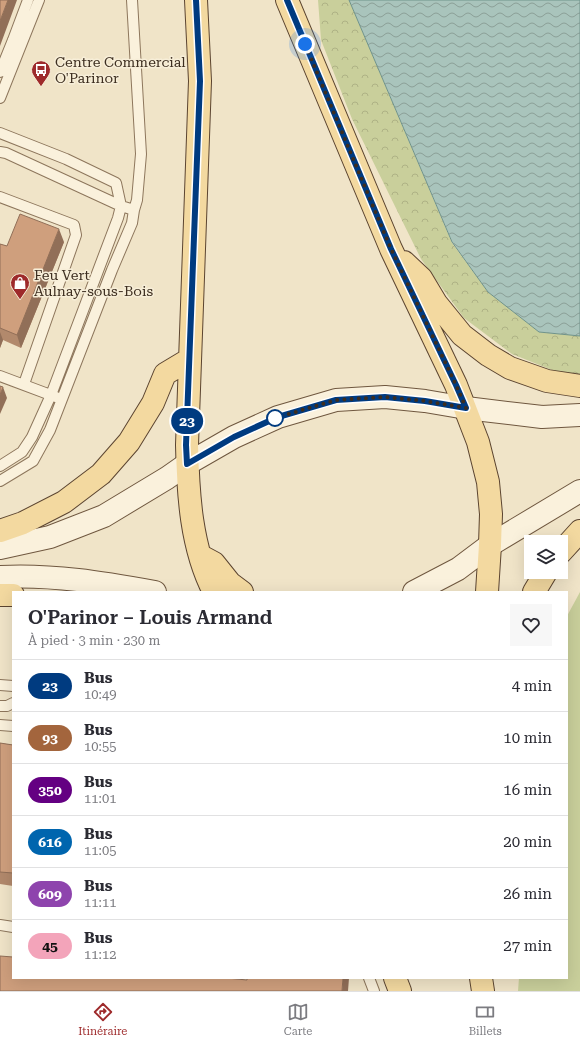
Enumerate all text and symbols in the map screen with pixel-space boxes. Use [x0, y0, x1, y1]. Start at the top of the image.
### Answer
your location [295, 34, 315, 54]
place label: Centre Commercial O'Parinor [55, 54, 186, 86]
bus stop icon: Centre Commercial O'Parinor [30, 59, 52, 87]
place label: Feu Vert Aulnay-sous-Bois [34, 267, 153, 299]
shop icon: Feu Vert Aulnay-sous-Bois [9, 272, 31, 300]
line badge: 23 [169, 408, 205, 434]
unlabelled marker [266, 409, 284, 427]
text: 23 [179, 413, 195, 429]
map controls [524, 535, 568, 579]
button: layers [524, 535, 568, 579]
button: heart [510, 604, 552, 646]
text: O'Parinor – Louis Armand [28, 606, 272, 629]
text: À pied · 3 min · 230 m [28, 633, 160, 648]
text: Bus [84, 669, 112, 687]
text: 4 min [512, 677, 552, 695]
text: 23 [42, 678, 58, 694]
text: 10:49 [84, 687, 116, 702]
text: Bus [84, 721, 112, 739]
text: 10 min [503, 729, 552, 747]
text: 93 [42, 730, 58, 746]
text: 10:55 [84, 739, 116, 754]
text: Bus [84, 773, 112, 791]
text: 16 min [503, 781, 552, 799]
text: 350 [38, 782, 62, 798]
text: 11:01 [84, 791, 116, 806]
text: Bus [84, 825, 112, 843]
text: 20 min [503, 833, 552, 851]
text: 616 [38, 834, 62, 850]
text: 11:05 [84, 843, 116, 858]
text: Bus [84, 877, 112, 895]
text: 26 min [503, 885, 552, 903]
text: 609 [38, 886, 62, 902]
text: 11:11 [84, 895, 116, 910]
text: Bus [84, 929, 112, 947]
text: 27 min [503, 937, 552, 955]
text: 45 [42, 938, 58, 954]
text: 11:12 [84, 947, 116, 962]
tab: Itinéraire [78, 1001, 127, 1038]
tab: Carte [284, 1001, 312, 1038]
tab: Billets [469, 1001, 502, 1038]

